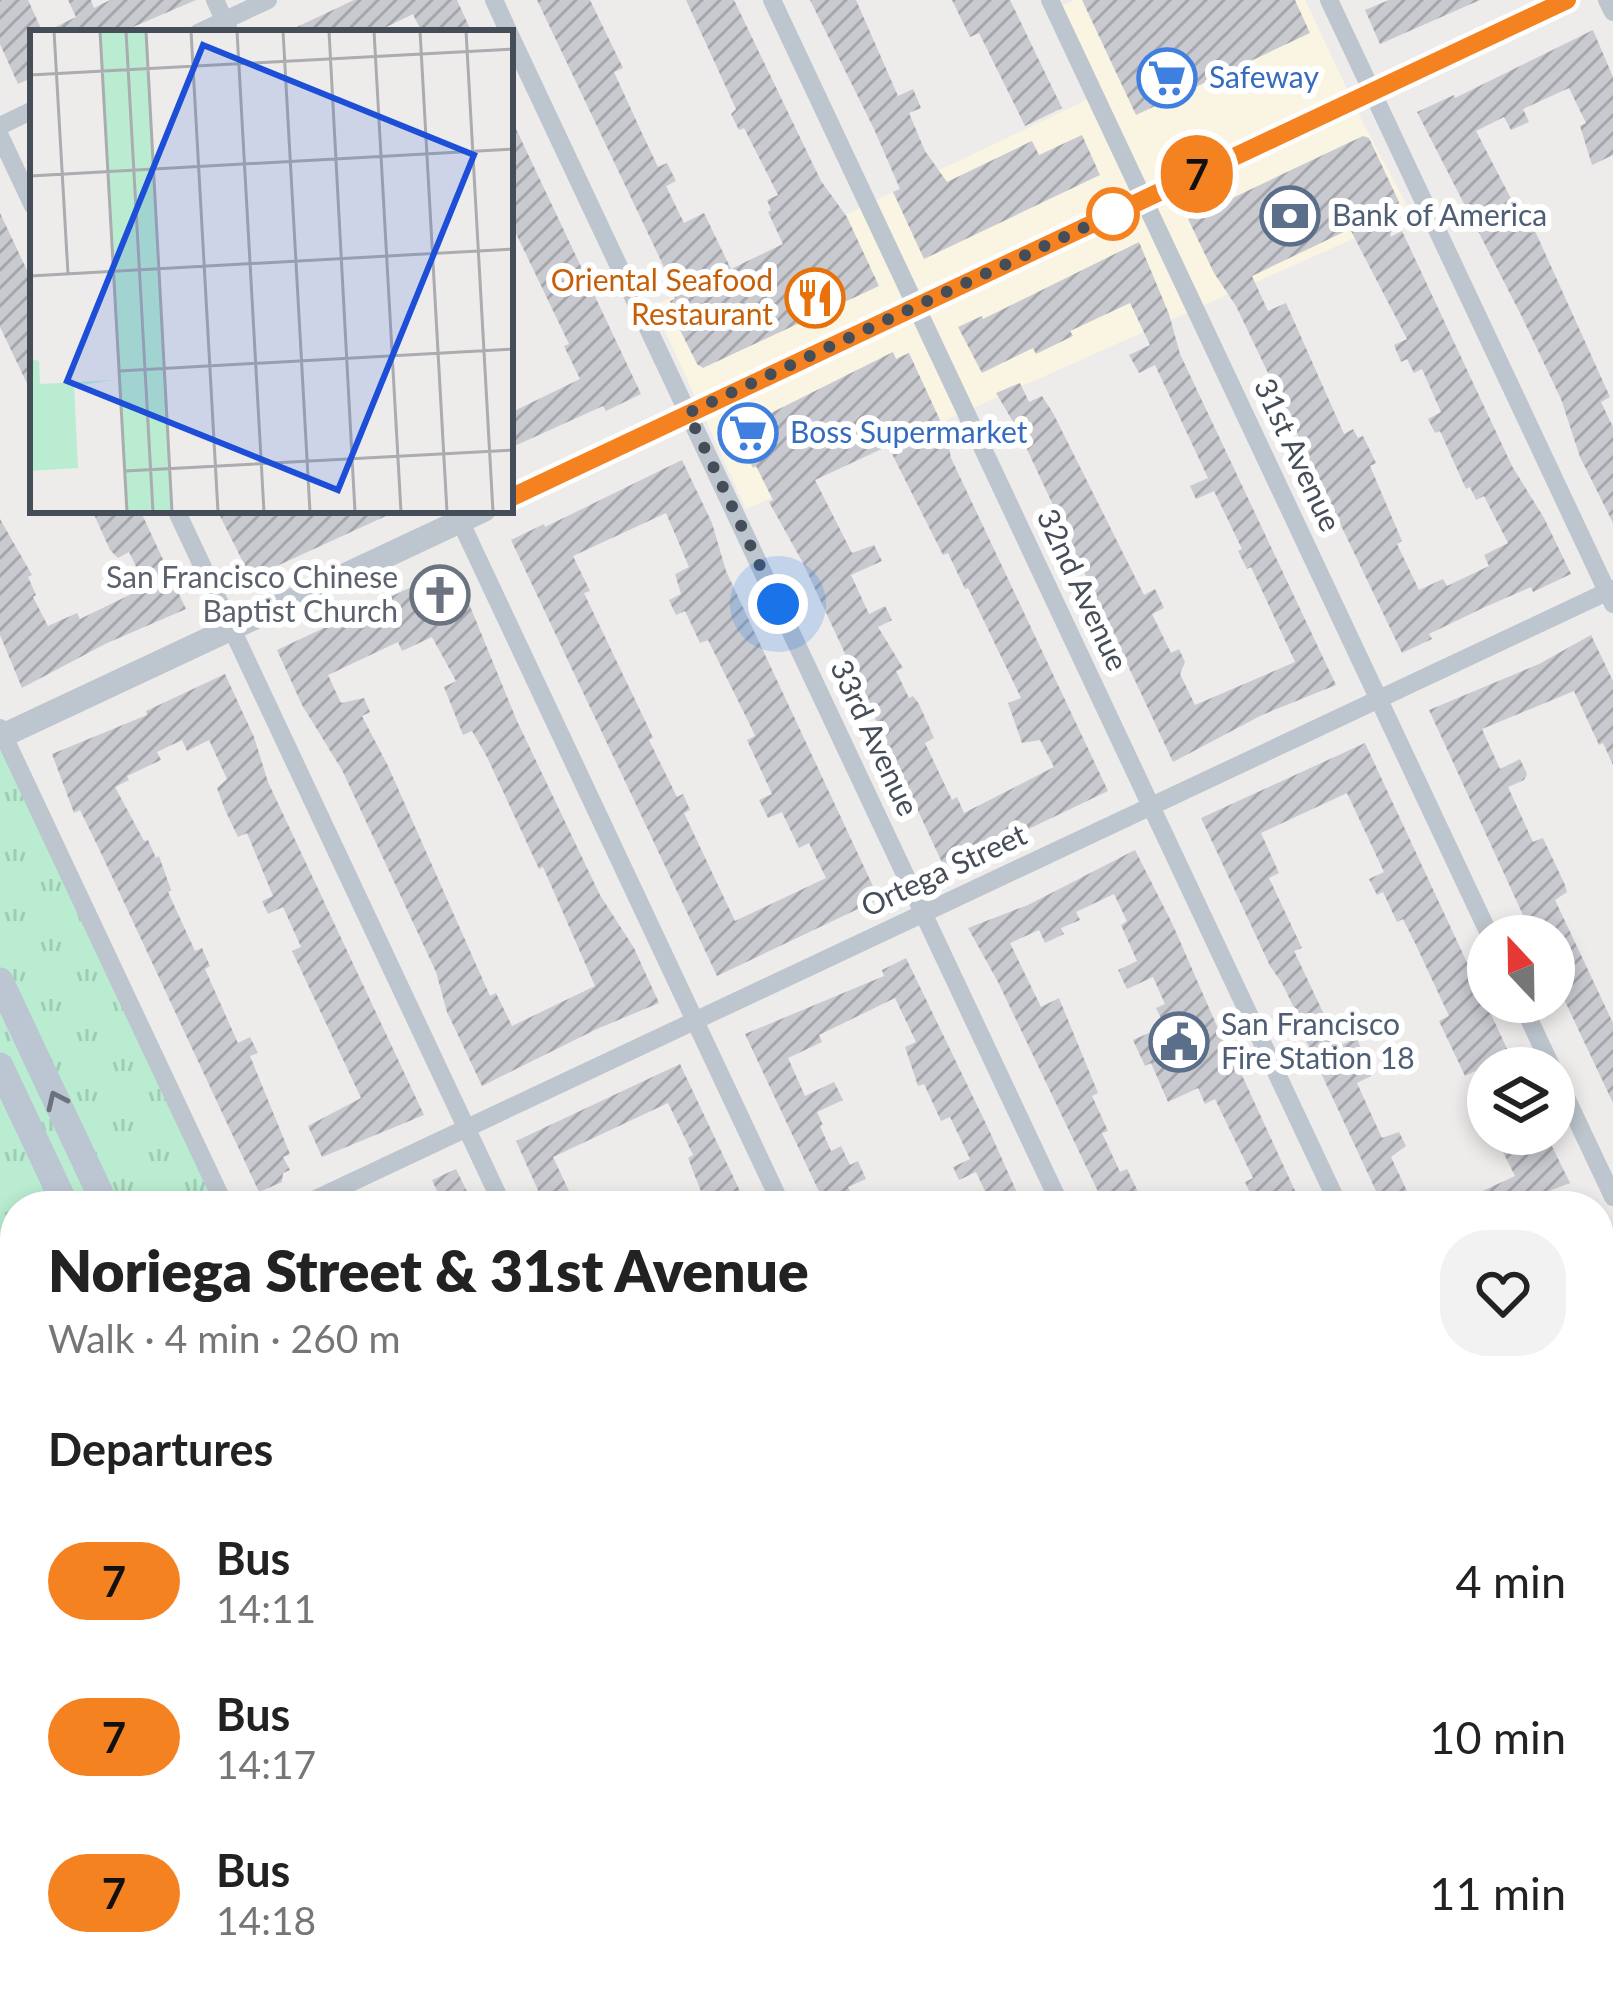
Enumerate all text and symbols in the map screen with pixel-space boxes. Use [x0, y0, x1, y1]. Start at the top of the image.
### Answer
inset map [30, 30, 513, 513]
supermarket icon: Safeway [1136, 47, 1198, 109]
place label: Safeway [1209, 58, 1319, 94]
line badge: 7 [1158, 135, 1236, 213]
text: 7 [1185, 149, 1209, 199]
bank icon: Bank of America [1259, 185, 1321, 247]
unlabelled marker [1088, 189, 1138, 239]
place label: Bank of America [1332, 196, 1547, 232]
place label: Oriental Seafood Restaurant [551, 261, 773, 331]
restaurant icon: Oriental Seafood Restaurant [784, 267, 846, 329]
street label: 31st Avenue [1248, 372, 1350, 536]
supermarket icon: Boss Supermarket [717, 402, 779, 464]
place label: Boss Supermarket [790, 413, 1028, 449]
street label: 32nd Avenue [1031, 503, 1137, 676]
place label: San Francisco Chinese Baptist Church [106, 558, 398, 628]
church icon: San Francisco Chinese Baptist Church [409, 564, 471, 626]
your location [748, 574, 808, 634]
street label: 33rd Avenue [824, 653, 928, 821]
street label: Ortega Street [855, 815, 1032, 923]
north arrow [1467, 915, 1575, 1023]
map controls [1467, 915, 1575, 1155]
place label: San Francisco Fire Station 18 [1221, 1005, 1415, 1075]
public building icon: San Francisco Fire Station 18 [1148, 1011, 1210, 1073]
button: layers [1467, 1047, 1575, 1155]
one-way arrow [47, 1091, 70, 1112]
button: heart [1440, 1230, 1566, 1356]
text: Noriega Street & 31st Avenue [48, 1236, 809, 1304]
text: Walk · 4 min · 260 m [48, 1315, 401, 1361]
text: Departures [48, 1422, 273, 1476]
text: Bus [216, 1531, 290, 1585]
text: 4 min [1455, 1554, 1566, 1608]
text: 7 [102, 1556, 126, 1606]
text: 14:11 [216, 1585, 316, 1631]
text: Bus [216, 1687, 290, 1741]
text: 10 min [1429, 1710, 1566, 1764]
text: 7 [102, 1712, 126, 1762]
text: 14:17 [216, 1741, 316, 1787]
text: Bus [216, 1843, 290, 1897]
text: 11 min [1429, 1866, 1566, 1920]
text: 7 [102, 1868, 126, 1918]
text: 14:18 [216, 1897, 316, 1943]

